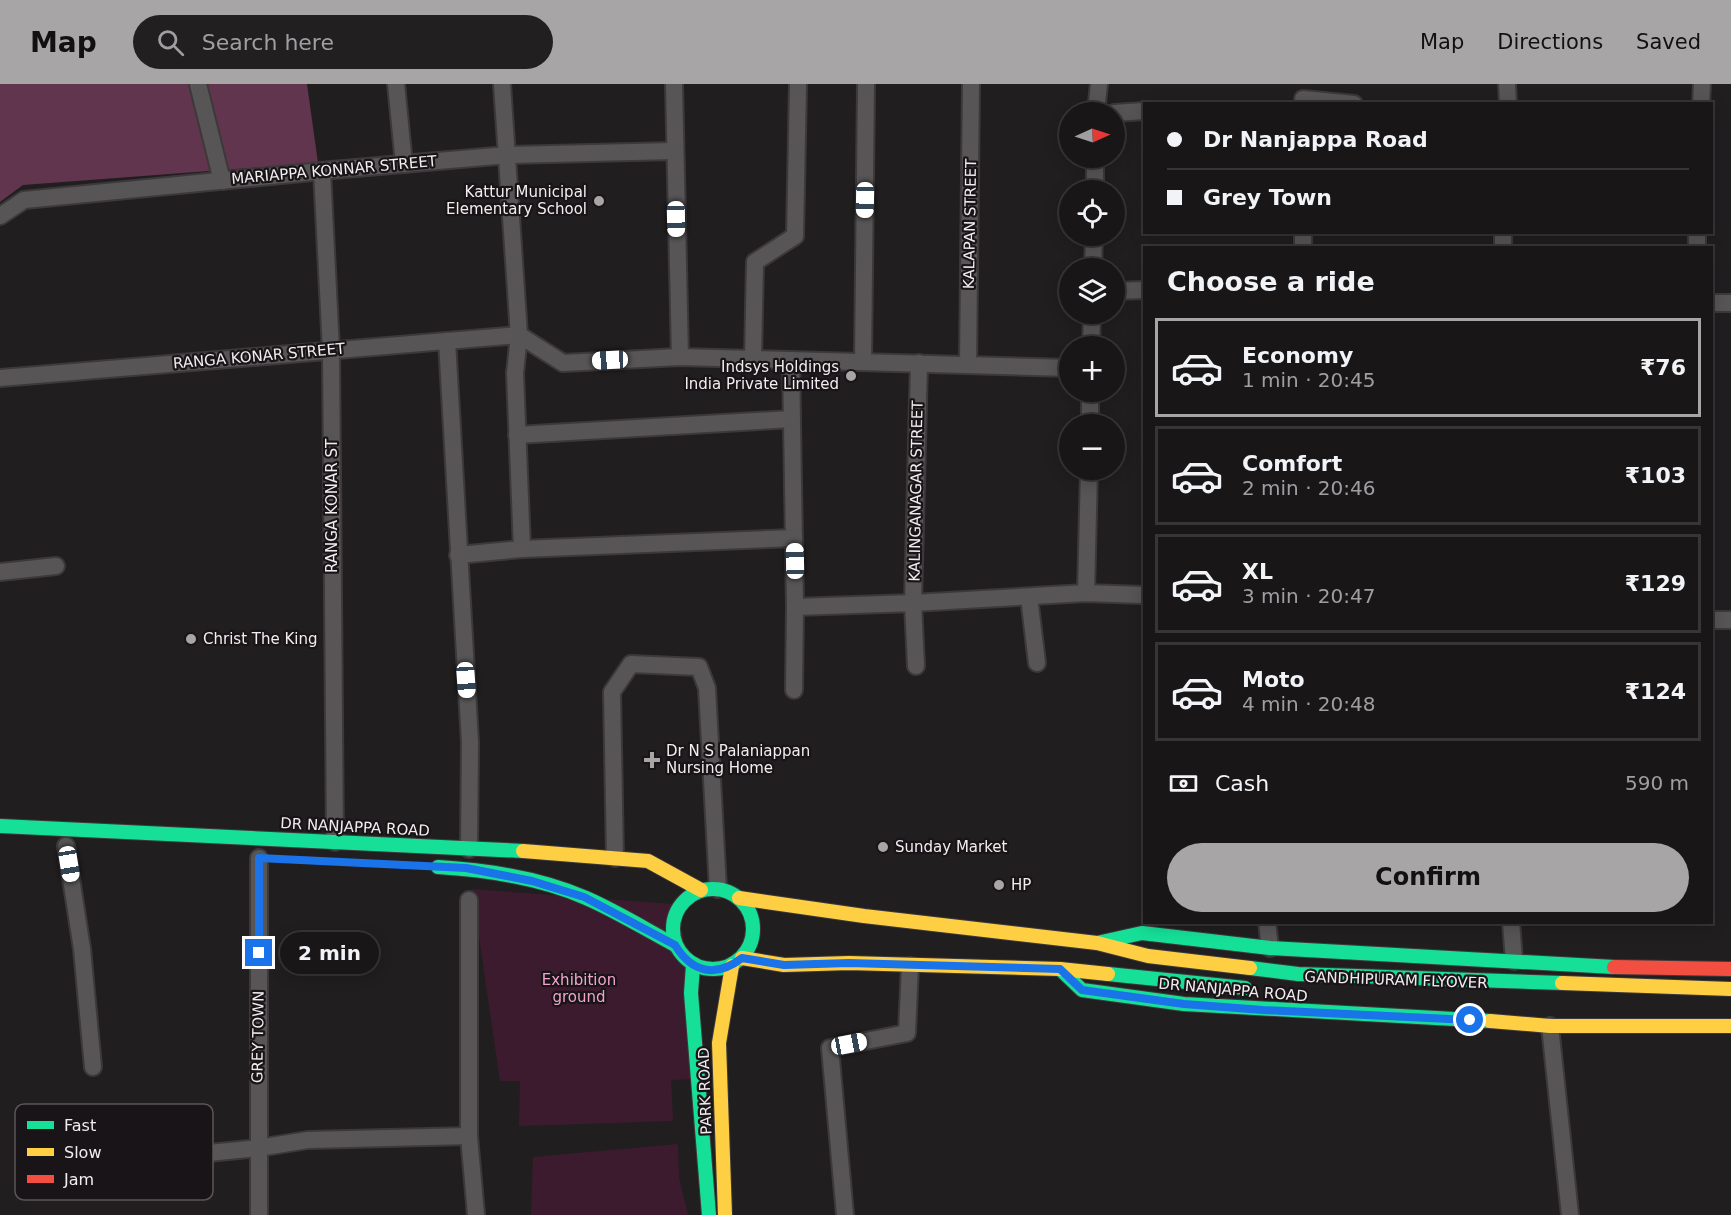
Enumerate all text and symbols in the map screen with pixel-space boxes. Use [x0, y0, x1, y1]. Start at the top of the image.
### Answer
search box [133, 15, 553, 69]
text: Map [30, 26, 97, 59]
icon: search [154, 26, 187, 59]
text: Search here [202, 30, 334, 55]
text: Map [1420, 30, 1464, 54]
text: Directions [1497, 30, 1603, 54]
text: Saved [1636, 30, 1701, 54]
north arrow [1059, 102, 1125, 168]
map controls [1059, 102, 1125, 480]
text: Dr Nanjappa Road [1203, 127, 1428, 152]
street label: MARIAPPA KONNAR STREET [230, 152, 438, 188]
street label: KALAPAN STREET [960, 158, 980, 289]
button: locate [1059, 180, 1125, 246]
car [856, 182, 874, 218]
place label: Kattur Municipal Elementary School [446, 183, 587, 218]
text: Grey Town [1203, 185, 1332, 210]
marker: Kattur Municipal Elementary School [592, 194, 606, 208]
car [667, 201, 685, 237]
button: layers [1059, 258, 1125, 324]
text: Choose a ride [1167, 266, 1375, 297]
button: + [1059, 336, 1125, 402]
street label: RANGA KONAR STREET [172, 339, 347, 372]
icon: car [1170, 341, 1224, 395]
text: Economy [1242, 343, 1353, 368]
car [592, 350, 628, 370]
text: ₹76 [1640, 355, 1686, 380]
place label: Indsys Holdings India Private Limited [684, 358, 839, 393]
text: 1 min · 20:45 [1242, 368, 1376, 392]
marker: Indsys Holdings India Private Limited [844, 369, 858, 383]
street label: KALINGANAGAR STREET [905, 399, 927, 582]
button: − [1059, 414, 1125, 480]
street label: RANGA KONAR ST [323, 438, 341, 573]
icon: car [1170, 449, 1224, 503]
text: Comfort [1242, 451, 1342, 476]
text: ₹103 [1625, 463, 1686, 488]
text: 2 min · 20:46 [1242, 476, 1376, 500]
car [786, 543, 804, 579]
icon: car [1170, 557, 1224, 611]
text: XL [1242, 559, 1273, 584]
text: ₹129 [1625, 571, 1686, 596]
text: 3 min · 20:47 [1242, 584, 1376, 608]
place label: Christ The King [203, 630, 317, 648]
marker: Christ The King [184, 632, 198, 646]
car [456, 661, 476, 699]
icon: car [1170, 665, 1224, 719]
text: Moto [1242, 667, 1305, 692]
text: ₹124 [1625, 679, 1686, 704]
text: 4 min · 20:48 [1242, 692, 1376, 716]
place label: Dr N S Palaniappan Nursing Home [666, 742, 810, 777]
marker: Dr N S Palaniappan Nursing Home [643, 751, 661, 769]
icon: cash [1167, 767, 1200, 800]
text: Cash [1215, 771, 1269, 796]
text: 590 m [1625, 771, 1689, 795]
street label: DR NANJAPPA ROAD [280, 814, 430, 840]
place label: Sunday Market [895, 838, 1008, 856]
marker: Sunday Market [876, 840, 890, 854]
button: Confirm [1167, 843, 1689, 912]
car [57, 845, 81, 883]
place label: HP [1011, 876, 1031, 894]
marker: HP [992, 878, 1006, 892]
callout: 2 min [280, 932, 379, 974]
route end [245, 939, 272, 966]
text: 2 min [298, 941, 361, 965]
street label: GANDHIPURAM FLYOVER [1304, 968, 1488, 992]
park label: Exhibition ground [542, 971, 616, 1006]
street label: DR NANJAPPA ROAD [1158, 975, 1308, 1005]
street label: GREY TOWN [248, 991, 268, 1083]
route start [1456, 1006, 1483, 1033]
car [830, 1032, 868, 1056]
street label: PARK ROAD [694, 1047, 716, 1135]
legend [15, 1104, 213, 1200]
text: Fast [64, 1116, 96, 1135]
text: Slow [64, 1143, 101, 1162]
text: Jam [63, 1170, 94, 1189]

